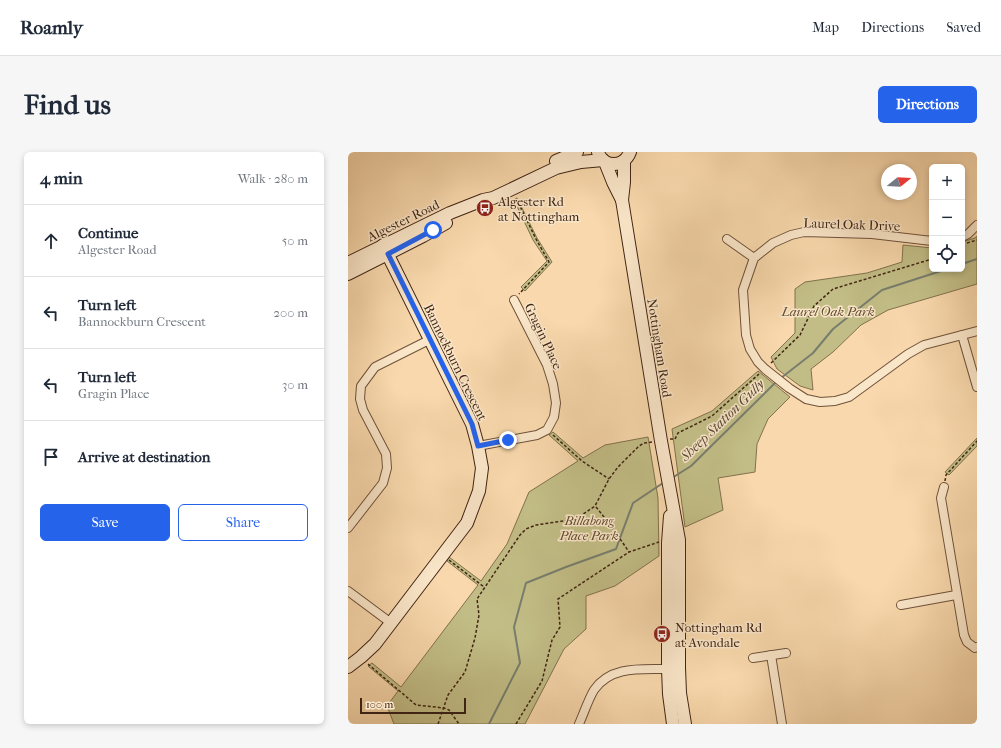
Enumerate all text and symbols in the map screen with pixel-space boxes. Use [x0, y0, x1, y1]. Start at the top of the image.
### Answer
text: Roamly [20, 17, 83, 39]
text: Map [812, 19, 839, 36]
text: Directions [861, 19, 924, 36]
text: Saved [946, 19, 981, 36]
button: Directions [878, 86, 977, 123]
text: Find us [24, 88, 111, 121]
north arrow [881, 164, 917, 200]
map controls [929, 164, 965, 272]
button: + [929, 164, 965, 200]
text: 4 min [40, 168, 83, 188]
text: Walk · 280 m [238, 171, 308, 186]
place label: Algester Rd at Nottingham [497, 194, 580, 224]
street label: Algester Road [364, 196, 443, 245]
bus stop icon: Algester Rd at Nottingham [475, 198, 495, 218]
button: − [929, 200, 965, 236]
street label: Laurel Oak Drive [803, 215, 901, 234]
route start [424, 221, 442, 239]
text: Continue [78, 224, 138, 242]
icon: ahead [40, 230, 62, 252]
text: 50 m [282, 233, 308, 248]
button: locate [929, 236, 965, 272]
text: Algester Road [78, 242, 156, 257]
text: Turn left [78, 296, 136, 314]
street label: Nottingham Road [644, 298, 675, 399]
street label: Bannockburn Crescent [421, 301, 490, 423]
street label: Gragin Place [522, 301, 566, 372]
icon: left [40, 302, 62, 324]
park label: Laurel Oak Park [780, 304, 875, 319]
text: 200 m [273, 305, 308, 320]
text: Bannockburn Crescent [78, 314, 206, 329]
text: Turn left [78, 368, 136, 386]
icon: left [40, 374, 62, 396]
water label: Sheep Station Gully [676, 375, 769, 465]
text: 30 m [282, 377, 308, 392]
text: Gragin Place [78, 386, 150, 401]
route end [499, 431, 517, 449]
icon: arrive [40, 446, 62, 468]
text: Arrive at destination [78, 448, 210, 466]
button: Save [40, 504, 170, 541]
button: Share [178, 504, 308, 541]
park label: Billabong Place Park [558, 513, 619, 543]
place label: Nottingham Rd at Avondale [675, 620, 763, 650]
bus stop icon: Nottingham Rd at Avondale [652, 624, 672, 644]
scale bar [360, 696, 466, 715]
text: 100 m [366, 698, 394, 711]

